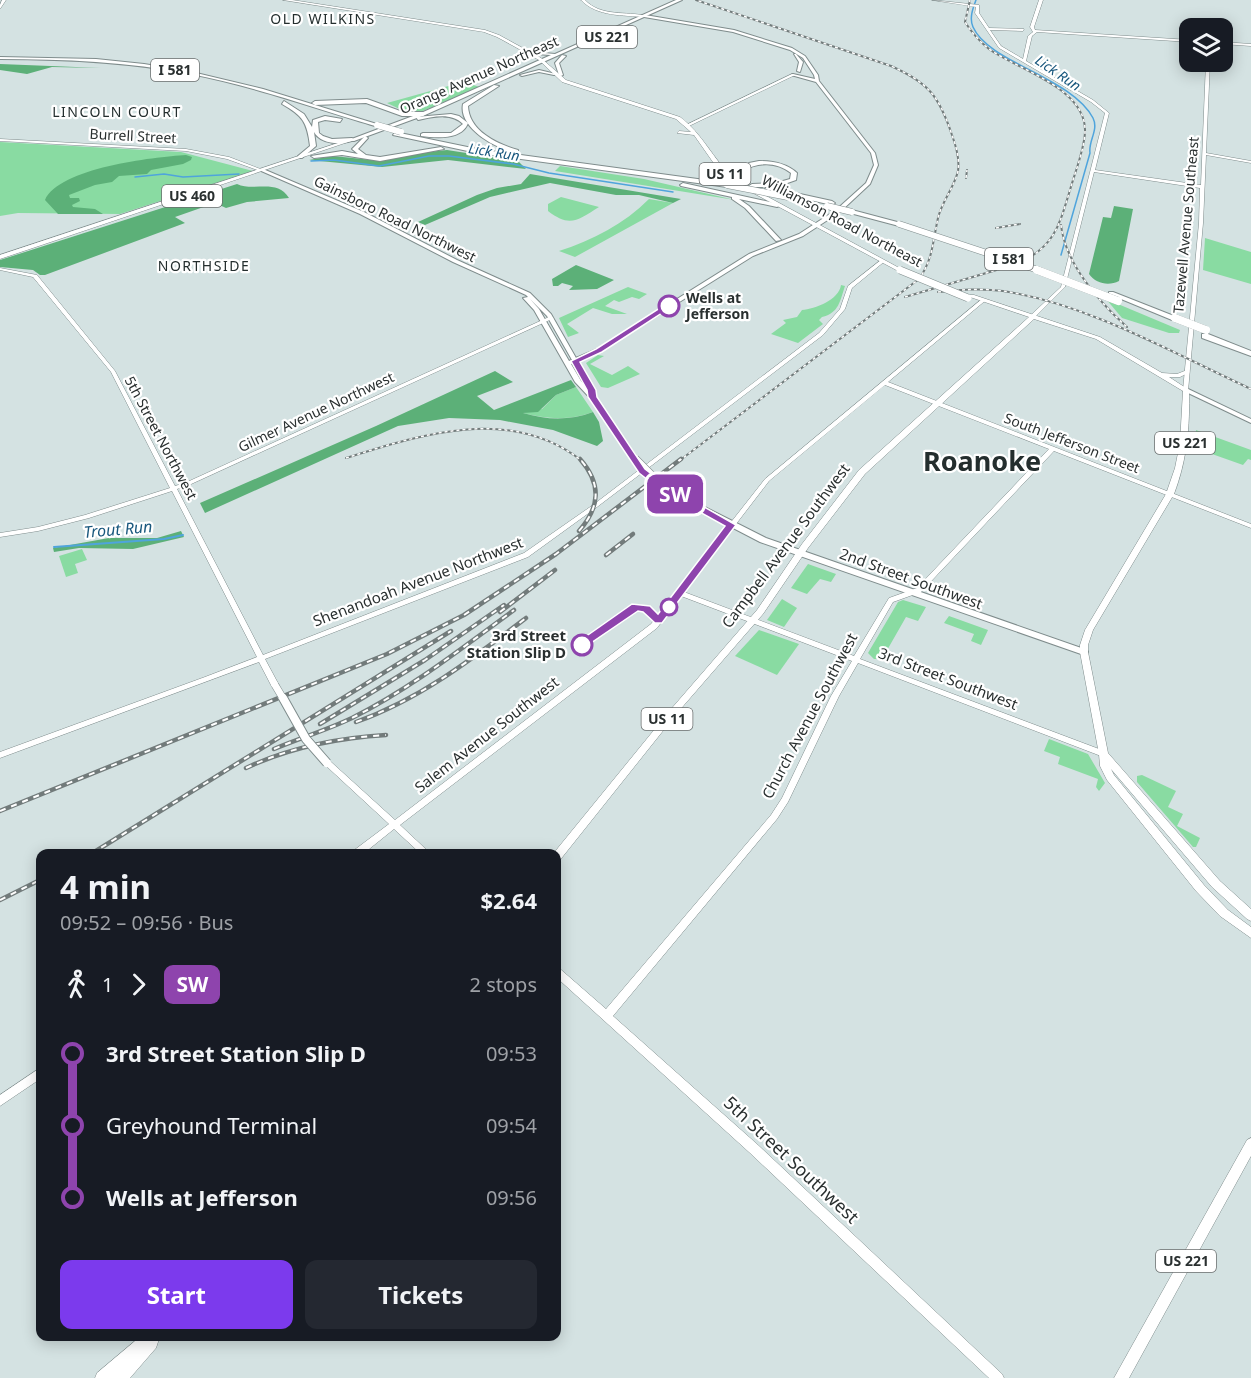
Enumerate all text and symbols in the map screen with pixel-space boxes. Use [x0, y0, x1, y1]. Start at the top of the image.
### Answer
district label: OLD WILKINS [270, 9, 376, 28]
map controls [1179, 18, 1233, 72]
button: layers [1179, 18, 1233, 72]
road number: US 221 [577, 26, 637, 48]
street label: Orange Avenue Northeast [396, 31, 561, 118]
water label: Lick Run [1032, 50, 1085, 95]
road number: I 581 [151, 59, 199, 81]
district label: LINCOLN COURT [52, 102, 182, 121]
street label: Burrell Street [89, 124, 177, 147]
street label: Tazewell Avenue Southeast [1168, 136, 1203, 314]
water label: Lick Run [467, 138, 521, 165]
road number: US 11 [700, 163, 750, 185]
street label: Williamson Road Northeast [759, 170, 926, 271]
street label: Gainsboro Road Northwest [311, 171, 479, 266]
road number: US 460 [162, 185, 222, 207]
road number: I 581 [985, 248, 1033, 270]
district label: NORTHSIDE [158, 256, 250, 275]
place label: Wells at Jefferson [684, 288, 749, 323]
marker: Wells at Jefferson [658, 295, 680, 317]
street label: Gilmer Avenue Northwest [235, 367, 397, 456]
street label: 5th Street Northwest [121, 373, 202, 503]
street label: South Jefferson Street [1002, 408, 1143, 477]
road number: US 221 [1155, 432, 1215, 454]
district label: Roanoke [923, 442, 1041, 479]
street label: Campbell Avenue Southwest [717, 459, 854, 632]
line badge: SW [648, 474, 702, 514]
text: SW [659, 480, 691, 508]
water label: Trout Run [83, 515, 153, 543]
street label: Shenandoah Avenue Northwest [310, 531, 526, 630]
street label: 2nd Street Southwest [837, 543, 986, 613]
unlabelled marker [660, 598, 678, 616]
place label: 3rd Street Station Slip D [467, 625, 566, 662]
street label: Church Avenue Southwest [757, 629, 862, 802]
marker: 3rd Street Station Slip D [571, 634, 593, 656]
street label: 3rd Street Southwest [876, 642, 1021, 714]
street label: Salem Avenue Southwest [410, 671, 563, 797]
road number: US 11 [642, 708, 692, 730]
text: 4 min [60, 864, 151, 909]
text: $2.64 [480, 885, 537, 915]
text: 09:52 – 09:56 · Bus [60, 909, 233, 936]
icon: walk [60, 968, 93, 1001]
icon: forward [122, 968, 155, 1001]
text: SW [176, 970, 208, 998]
text: 1 [102, 971, 113, 998]
text: 2 stops [470, 971, 537, 998]
text: 3rd Street Station Slip D [106, 1038, 366, 1068]
text: 09:53 [486, 1040, 537, 1067]
street label: 5th Street Southwest [719, 1090, 865, 1229]
text: Greyhound Terminal [106, 1110, 317, 1140]
text: 09:54 [486, 1112, 537, 1139]
text: Wells at Jefferson [106, 1182, 298, 1212]
text: 09:56 [486, 1184, 537, 1211]
road number: US 221 [1156, 1250, 1216, 1272]
button: Start [60, 1260, 293, 1329]
button: Tickets [305, 1260, 537, 1329]

